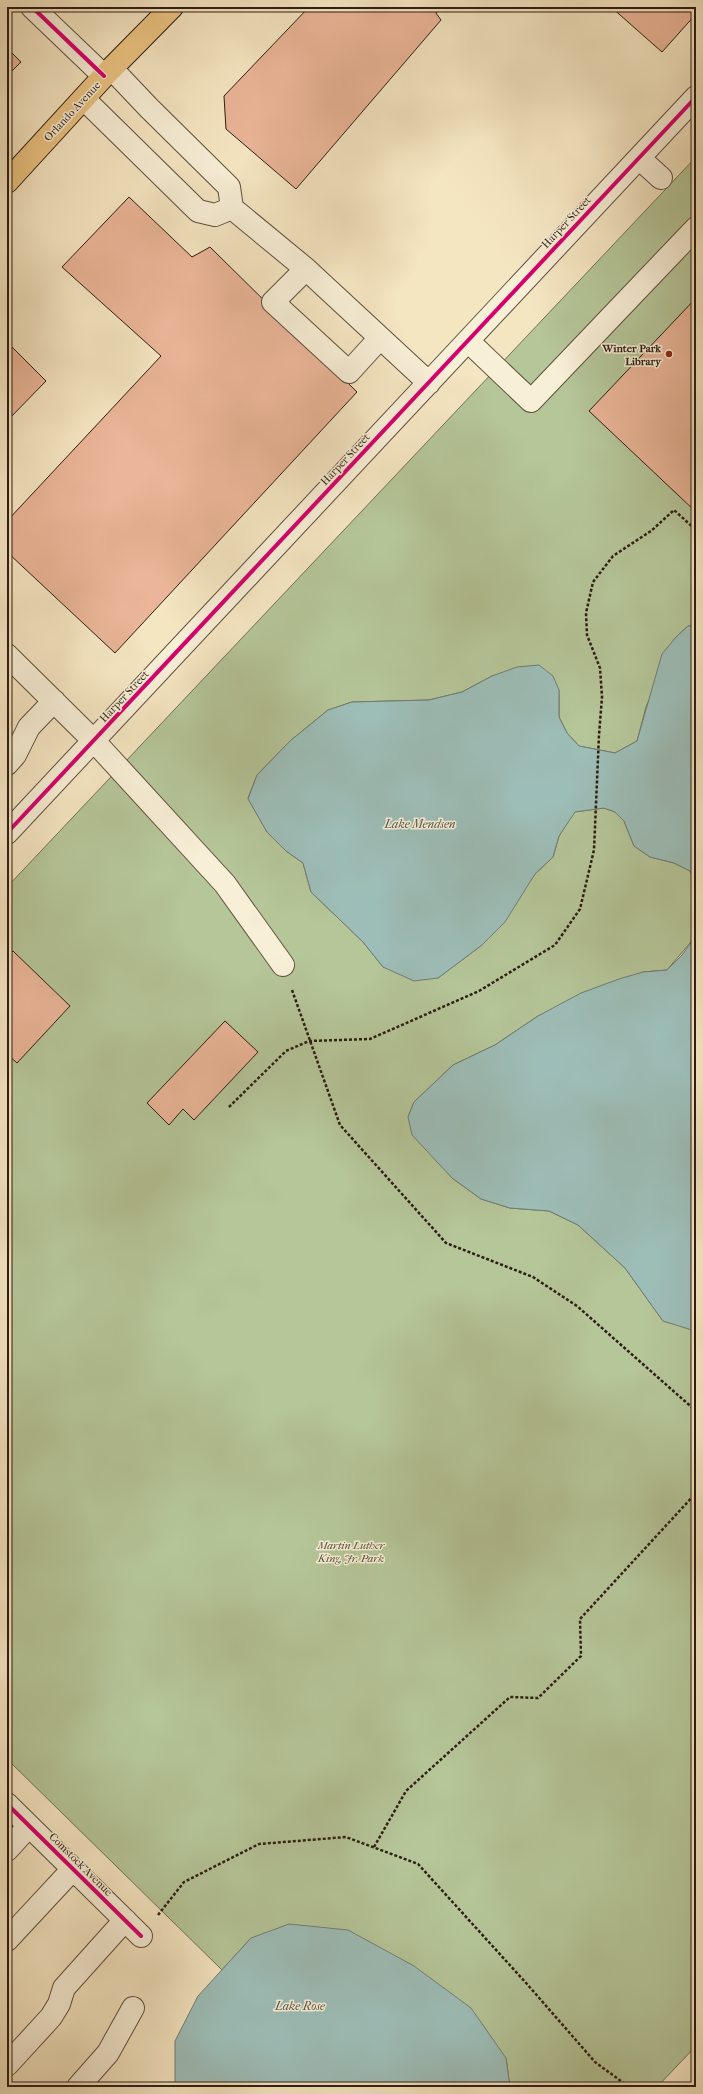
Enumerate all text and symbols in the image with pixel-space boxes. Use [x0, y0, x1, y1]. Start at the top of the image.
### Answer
street label: Orlando Avenue [41, 78, 104, 144]
street label: Harper Street [539, 194, 594, 251]
place label: Winter Park Library [601, 342, 662, 368]
marker: Winter Park Library [664, 349, 674, 359]
street label: Harper Street [318, 431, 373, 488]
street label: Harper Street [97, 668, 152, 725]
water label: Lake Mendsen [384, 817, 456, 831]
park label: Martin Luther King, Jr. Park [317, 1539, 385, 1565]
street label: Comstock Avenue [46, 1830, 115, 1899]
water label: Lake Rose [274, 1999, 326, 2013]

